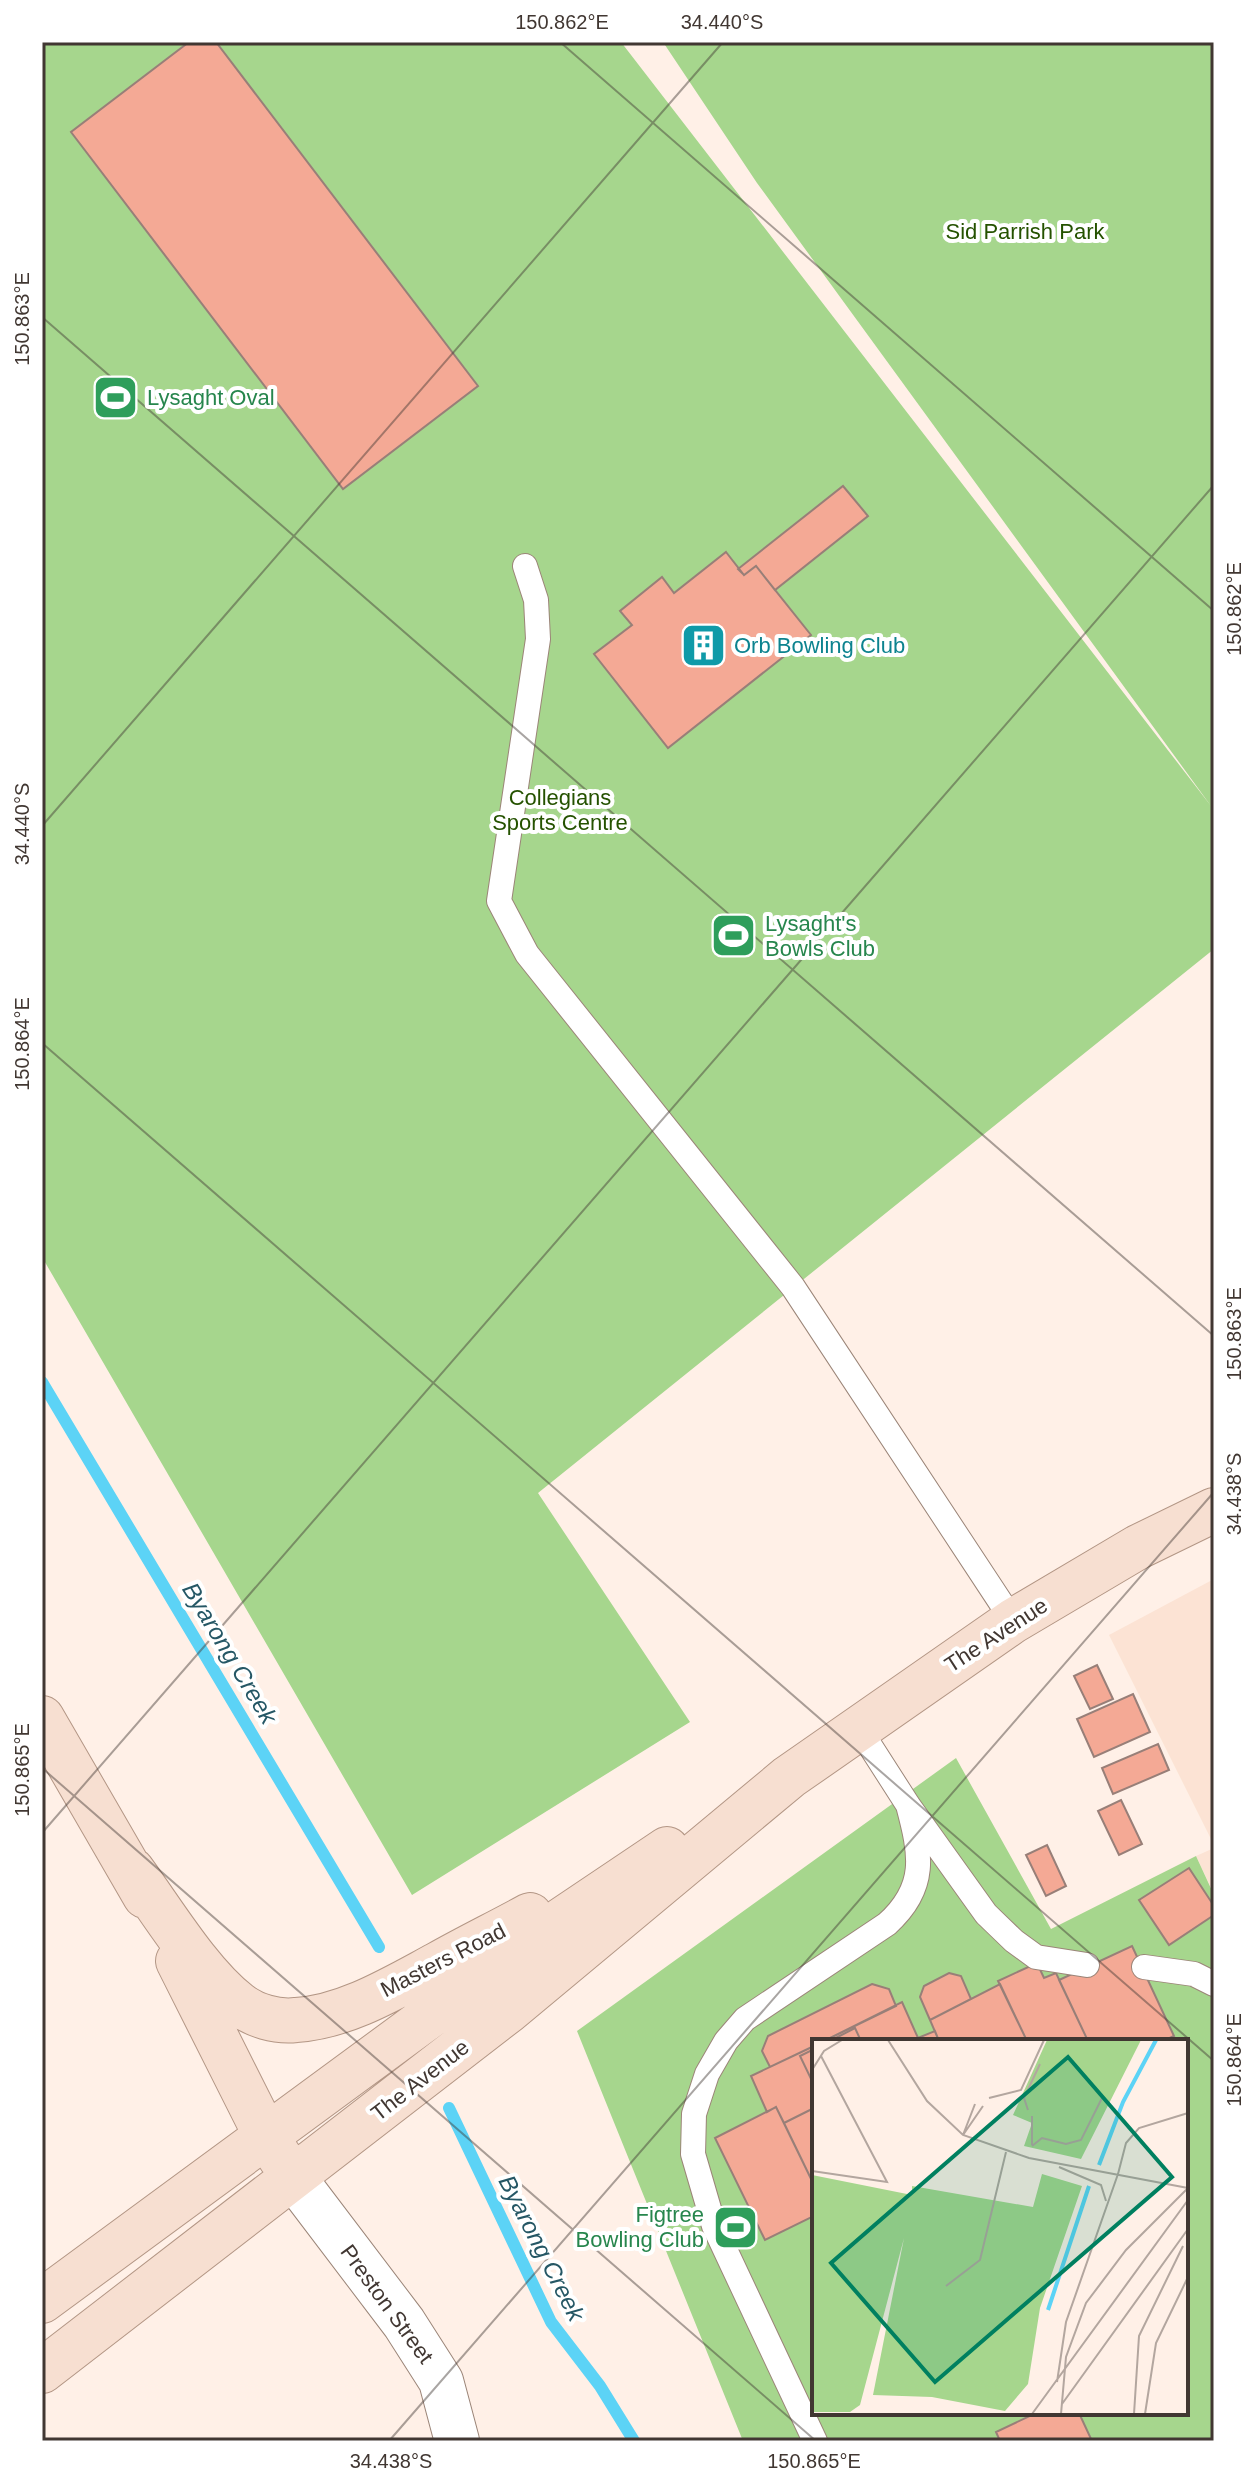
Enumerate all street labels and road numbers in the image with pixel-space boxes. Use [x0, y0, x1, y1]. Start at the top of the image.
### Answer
street label: The Avenue [940, 1593, 1052, 1677]
street label: Masters Road [376, 1918, 510, 2002]
street label: The Avenue [366, 2034, 474, 2126]
street label: Preston Street [336, 2240, 438, 2368]

